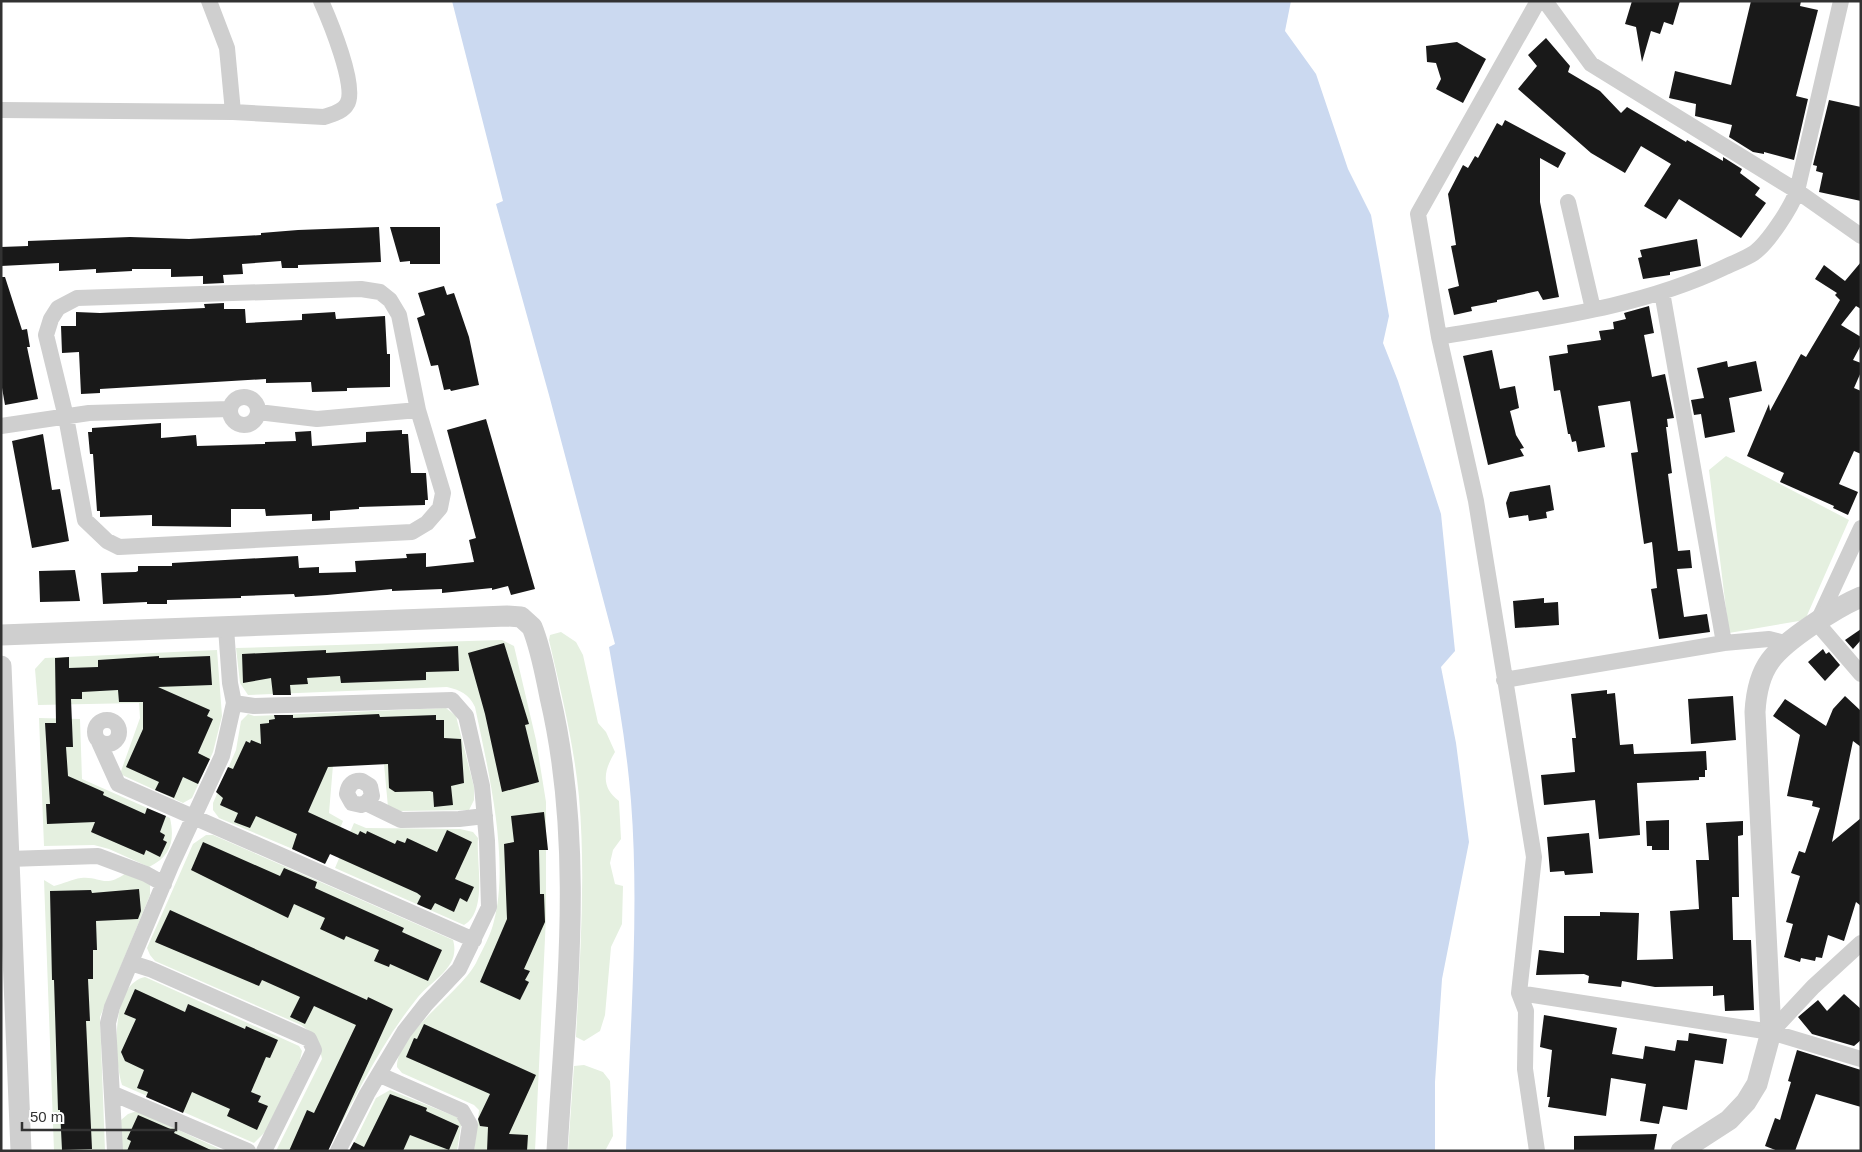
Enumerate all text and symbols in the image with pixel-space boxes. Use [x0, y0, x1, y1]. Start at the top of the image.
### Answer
scale bar [22, 1100, 176, 1132]
text: 50 m [30, 1108, 63, 1125]

